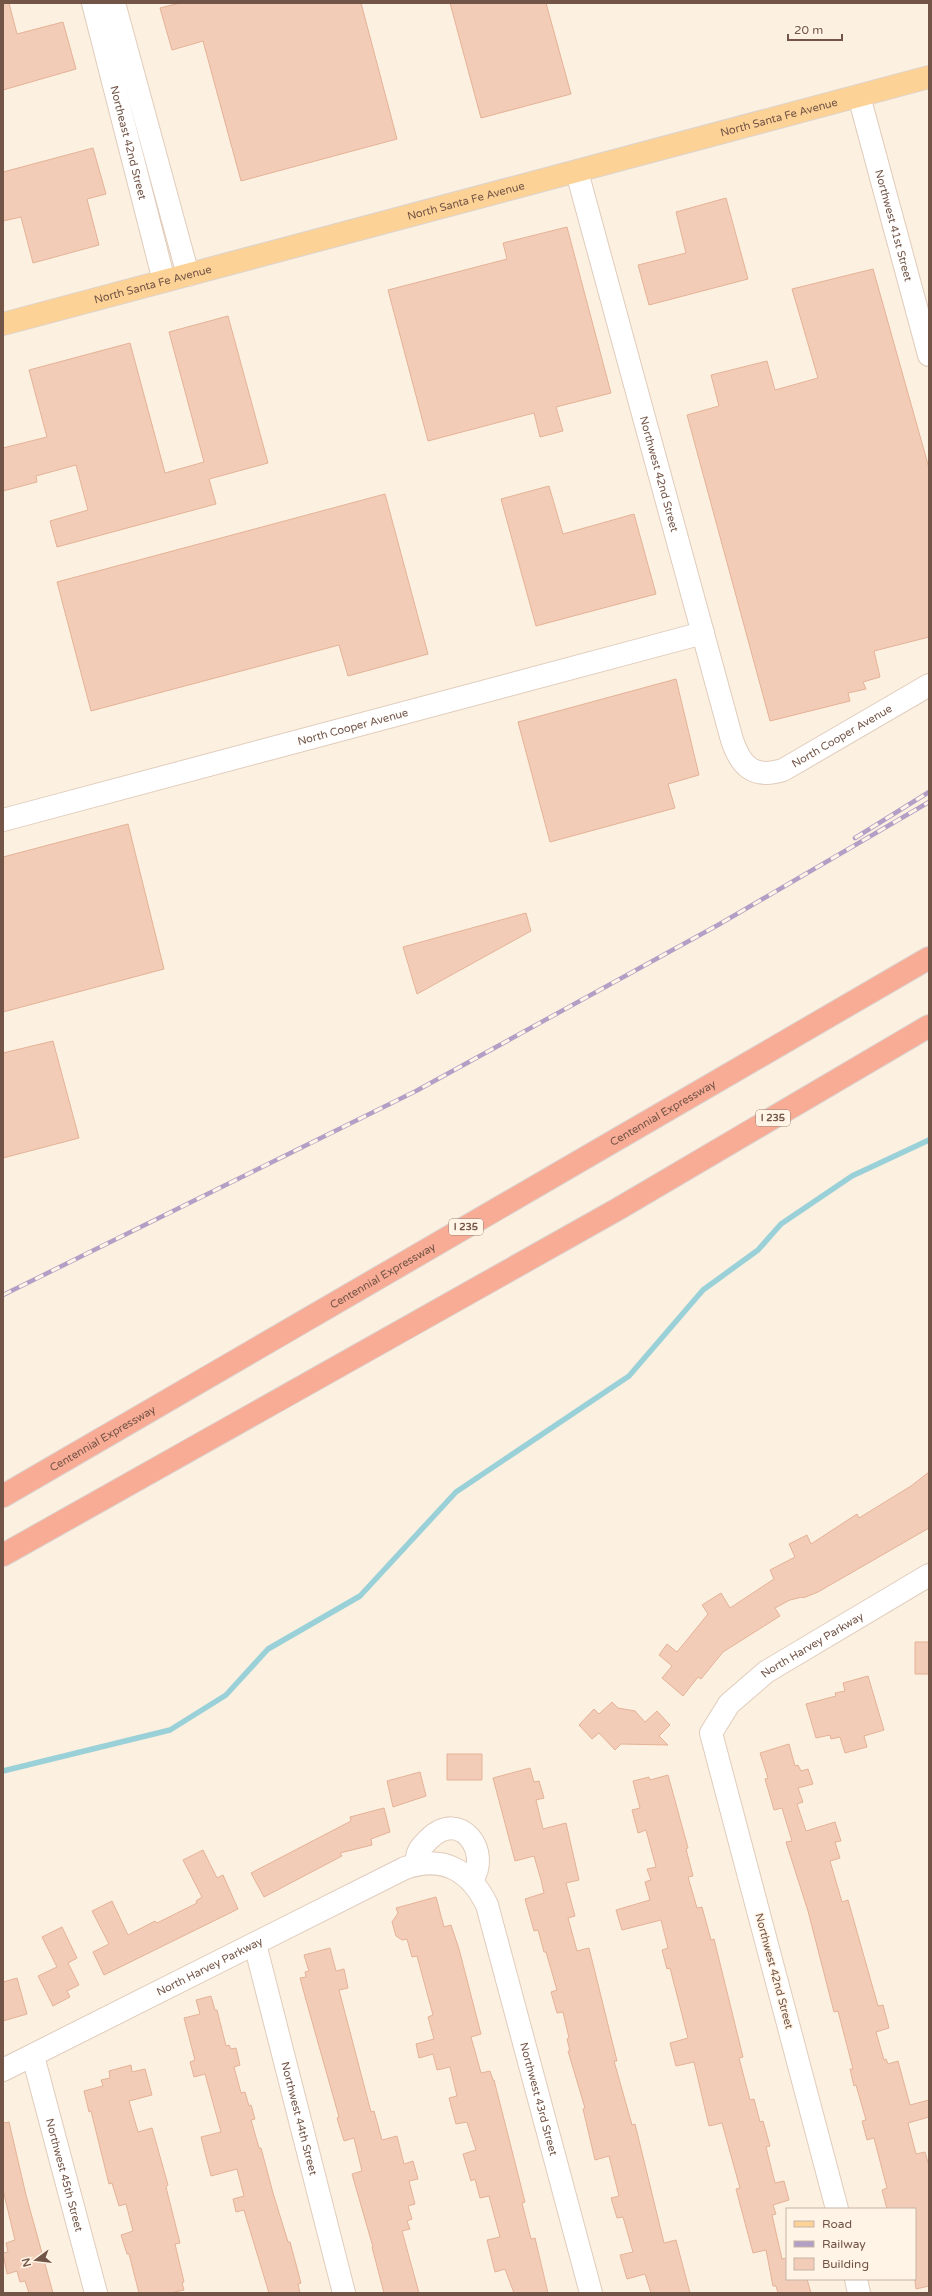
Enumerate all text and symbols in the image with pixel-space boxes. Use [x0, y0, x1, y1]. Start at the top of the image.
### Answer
scale bar [788, 16, 842, 42]
text: 20 m [794, 23, 823, 37]
street label: Northeast 42nd Street [108, 84, 149, 201]
street label: North Santa Fe Avenue [719, 95, 839, 139]
street label: Northwest 41st Street [873, 168, 915, 283]
street label: North Santa Fe Avenue [406, 179, 526, 222]
street label: North Santa Fe Avenue [93, 262, 213, 306]
street label: Northwest 42nd Street [637, 415, 681, 533]
street label: North Cooper Avenue [789, 702, 894, 770]
street label: North Cooper Avenue [296, 706, 409, 748]
street label: Centennial Expressway [608, 1077, 718, 1148]
road number: I 235 [756, 1110, 790, 1126]
road number: I 235 [449, 1219, 483, 1235]
street label: Centennial Expressway [327, 1240, 438, 1311]
street label: Centennial Expressway [47, 1402, 158, 1474]
street label: North Harvey Parkway [758, 1609, 866, 1680]
street label: Northwest 42nd Street [752, 1912, 796, 2030]
street label: North Harvey Parkway [154, 1934, 265, 1998]
street label: Northwest 43rd Street [518, 2041, 560, 2157]
street label: Northwest 44th Street [279, 2060, 320, 2177]
street label: Northwest 45th Street [43, 2117, 86, 2233]
legend [786, 2208, 916, 2280]
text: Road [822, 2217, 852, 2231]
text: Railway [822, 2237, 866, 2251]
north arrow [16, 2240, 56, 2280]
text: N [19, 2257, 34, 2268]
text: Building [822, 2257, 869, 2271]

